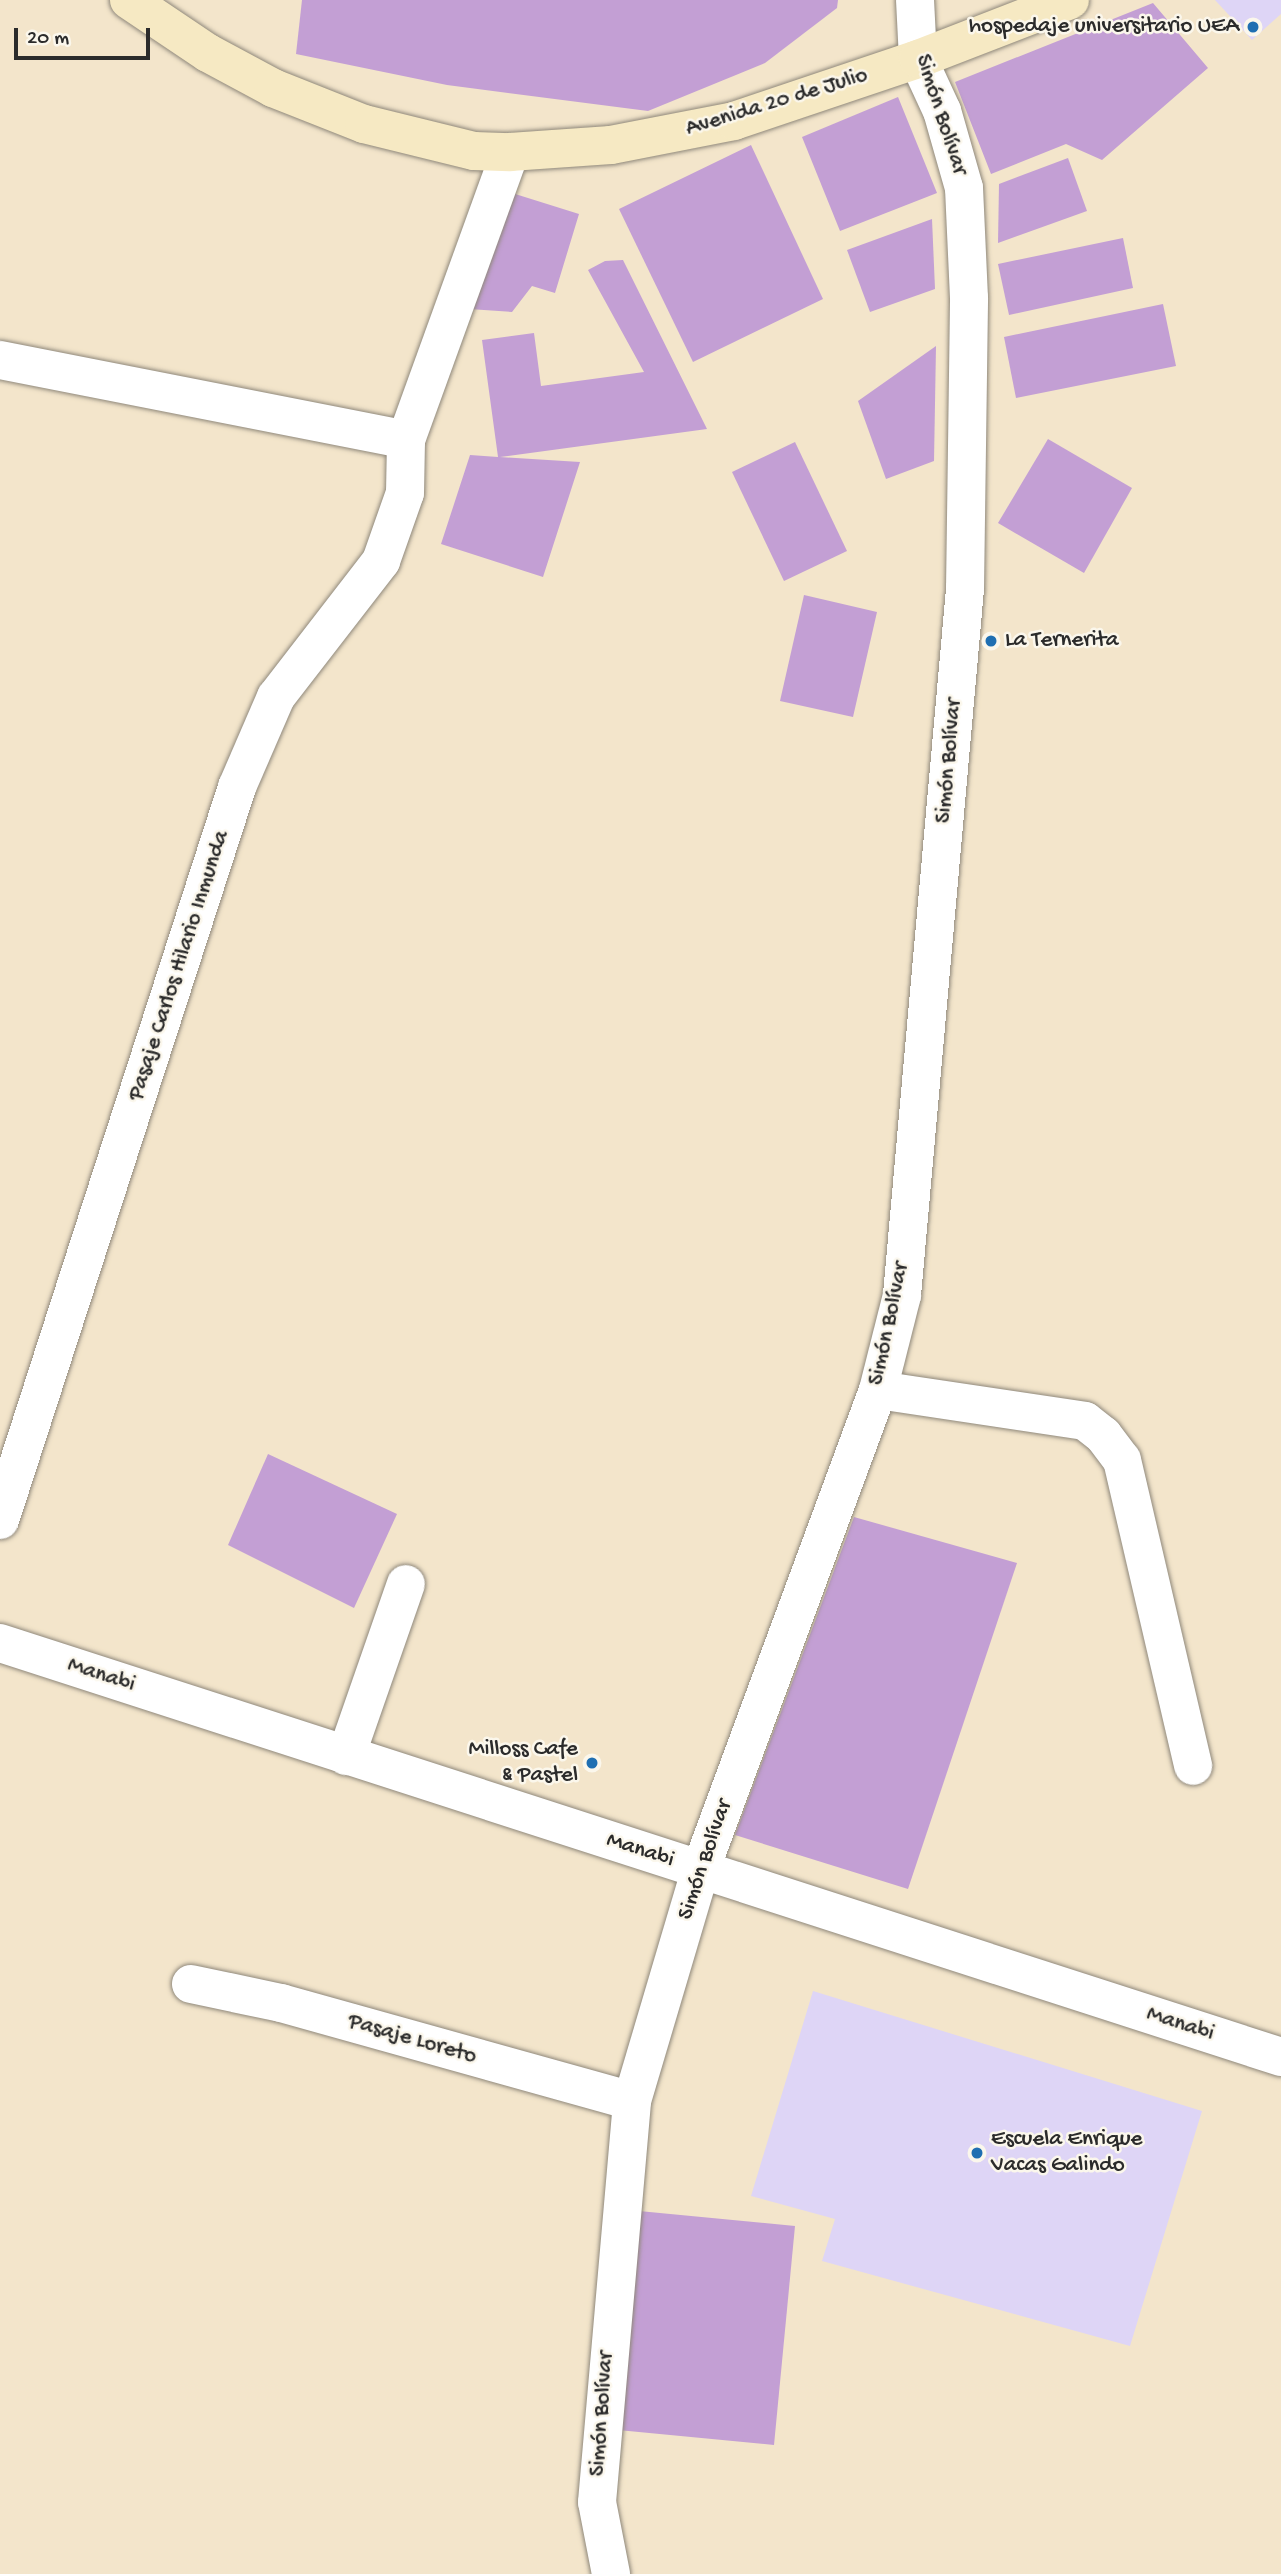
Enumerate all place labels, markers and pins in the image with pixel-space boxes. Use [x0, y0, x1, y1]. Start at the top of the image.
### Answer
place label: hospedaje universitario UEA [969, 13, 1239, 41]
marker: hospedaje universitario UEA [1245, 19, 1261, 35]
place label: La Ternerita [1005, 627, 1119, 655]
marker: La Ternerita [983, 633, 999, 649]
place label: Milloss Cafe & Pastel [468, 1736, 578, 1790]
marker: Milloss Cafe & Pastel [584, 1755, 600, 1771]
place label: Escuela Enrique Vacas Galindo [991, 2126, 1142, 2180]
marker: Escuela Enrique Vacas Galindo [969, 2145, 985, 2161]

